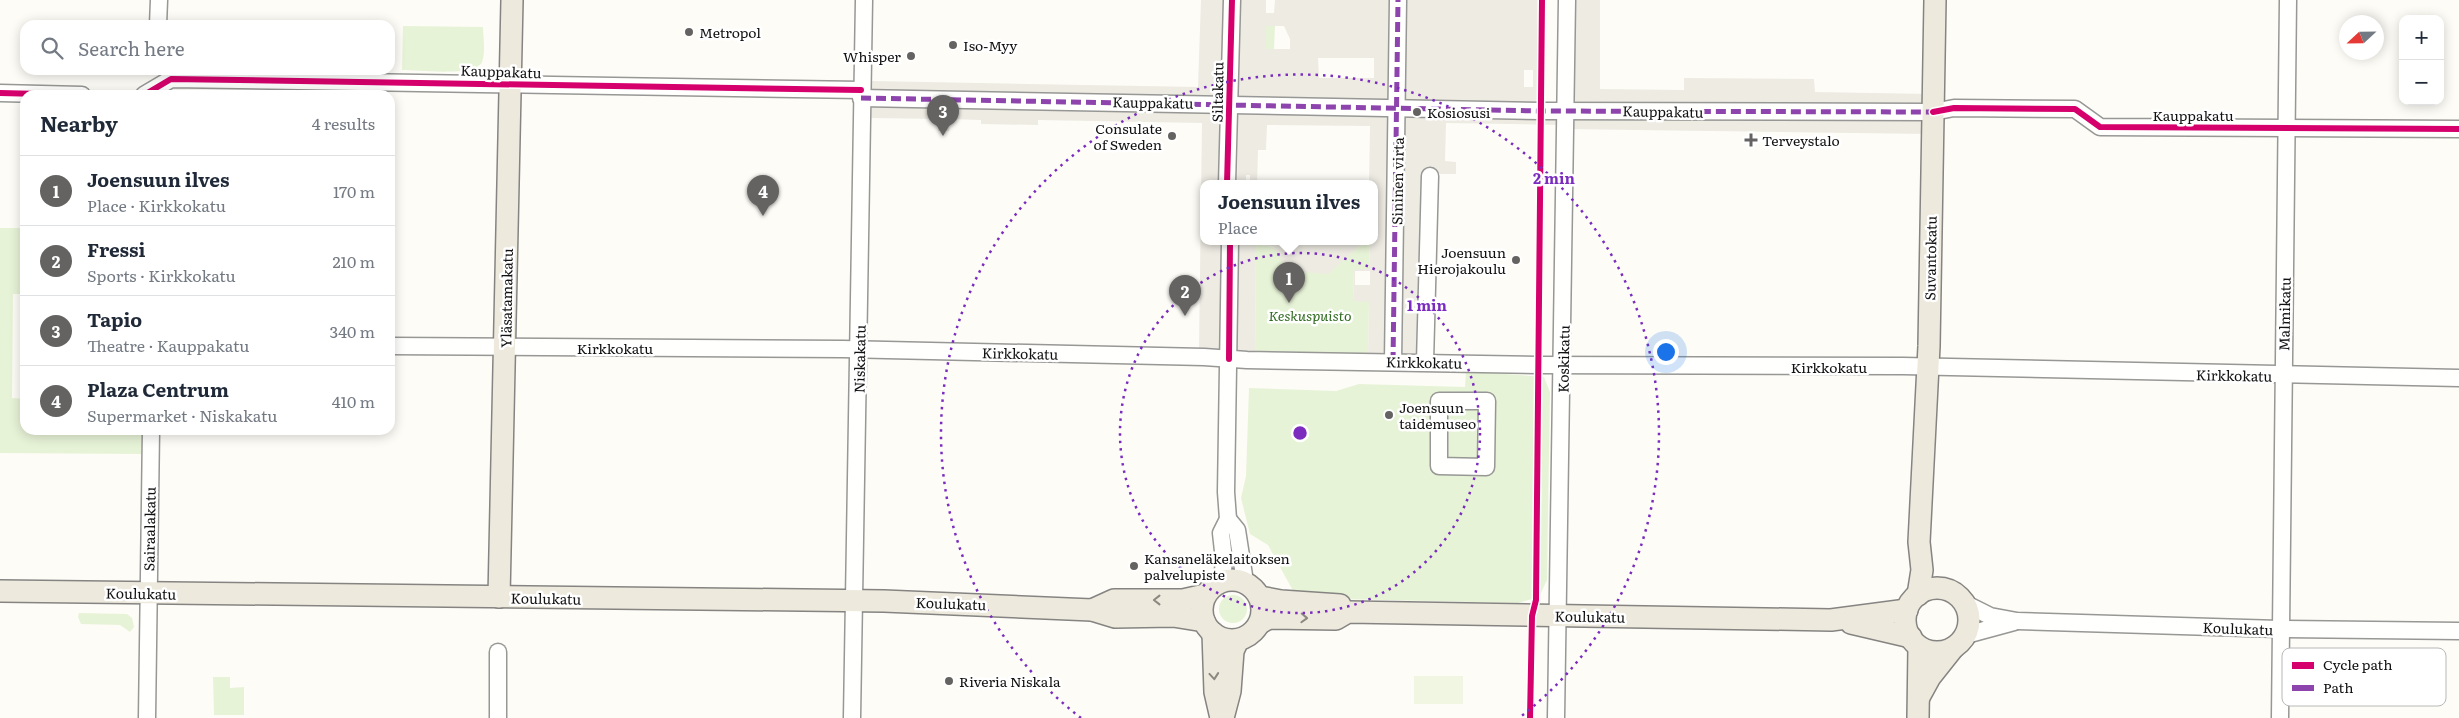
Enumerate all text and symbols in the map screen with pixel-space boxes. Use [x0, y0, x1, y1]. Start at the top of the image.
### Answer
north arrow [2339, 15, 2384, 60]
map controls [2399, 15, 2444, 105]
button: + [2399, 15, 2444, 60]
search box [20, 20, 395, 75]
place label: Metropol [699, 22, 761, 42]
marker: Metropol [683, 26, 695, 38]
icon: search [38, 34, 66, 62]
text: Search here [78, 34, 185, 62]
place label: Iso-Myy [963, 35, 1018, 55]
marker: Iso-Myy [947, 39, 959, 51]
place label: Whisper [843, 46, 901, 66]
marker: Whisper [905, 50, 917, 62]
street label: Kauppakatu [460, 60, 542, 82]
button: − [2399, 60, 2444, 105]
street label: Siltakatu [1206, 61, 1228, 123]
street label: Kauppakatu [1112, 91, 1194, 113]
pin: 3 [927, 95, 959, 136]
street label: Kauppakatu [1622, 100, 1704, 122]
place label: Kosiosusi [1427, 102, 1491, 122]
street label: Kauppakatu [2152, 105, 2234, 125]
marker: Kosiosusi [1411, 106, 1423, 118]
text: Nearby [40, 107, 118, 138]
text: 4 results [312, 111, 375, 135]
place label: Consulate of Sweden [1093, 118, 1162, 154]
marker: Consulate of Sweden [1166, 130, 1178, 142]
place label: Terveystalo [1762, 130, 1840, 150]
marker: Terveystalo [1744, 133, 1758, 147]
street label: Sininen virta [1386, 136, 1408, 225]
text: Joensuun ilves [87, 165, 229, 193]
text: 2 min [1533, 166, 1576, 189]
pin: 4 [747, 175, 779, 216]
text: 1 [53, 179, 59, 203]
text: 170 m [333, 179, 375, 203]
popup [1200, 180, 1378, 245]
text: Joensuun ilves [1218, 187, 1360, 215]
text: Place · Kirkkokatu [87, 193, 226, 217]
text: Place [1218, 215, 1258, 239]
street label: Suvantokatu [1919, 215, 1941, 300]
text: Fressi [87, 235, 146, 263]
place label: Joensuun Hierojakoulu [1417, 242, 1506, 278]
street label: Yläsatamakatu [495, 248, 517, 348]
text: 2 [52, 249, 60, 273]
text: 210 m [332, 249, 375, 273]
marker: Joensuun Hierojakoulu [1510, 254, 1522, 266]
pin: 1 [1273, 262, 1305, 303]
text: Sports · Kirkkokatu [87, 263, 236, 287]
pin: 2 [1169, 275, 1201, 316]
street label: Malmikatu [2273, 277, 2295, 351]
text: 1 min [1407, 293, 1448, 316]
text: Tapio [87, 305, 142, 333]
park label: Keskuspuisto [1268, 305, 1352, 325]
text: 3 [52, 319, 60, 343]
text: 340 m [330, 319, 375, 343]
street label: Niskakatu [848, 325, 870, 393]
street label: Koskikatu [1552, 325, 1574, 393]
text: Theatre · Kauppakatu [87, 333, 249, 357]
street label: Kirkkokatu [577, 338, 653, 358]
your location [1653, 339, 1679, 365]
street label: Kirkkokatu [982, 342, 1059, 364]
street label: Kirkkokatu [1386, 351, 1463, 373]
street label: Kirkkokatu [1791, 357, 1867, 377]
street label: Kirkkokatu [2196, 364, 2273, 386]
text: Plaza Centrum [87, 375, 229, 403]
text: 4 [51, 389, 61, 413]
text: 410 m [332, 389, 375, 413]
place label: Joensuun taidemuseo [1399, 397, 1476, 433]
text: Supermarket · Niskakatu [87, 403, 277, 427]
marker: Joensuun taidemuseo [1383, 409, 1395, 421]
centre of rings [1291, 424, 1309, 442]
street label: Sairaalakatu [138, 486, 160, 571]
place label: Kansaneläkelaitoksen palvelupiste [1144, 548, 1290, 584]
marker: Kansaneläkelaitoksen palvelupiste [1128, 560, 1140, 572]
street label: Koulukatu [105, 582, 177, 604]
street label: Koulukatu [510, 587, 582, 609]
street label: Koulukatu [915, 592, 987, 614]
one-way arrow [1153, 595, 1161, 605]
street label: Koulukatu [1554, 605, 1626, 627]
one-way arrow [1301, 612, 1309, 623]
street label: Koulukatu [2202, 617, 2274, 639]
legend [2282, 648, 2446, 706]
text: Cycle path [2323, 654, 2392, 674]
place label: Riveria Niskala [959, 671, 1061, 691]
one-way arrow [1208, 672, 1219, 680]
marker: Riveria Niskala [943, 675, 955, 687]
text: Path [2323, 677, 2353, 697]

